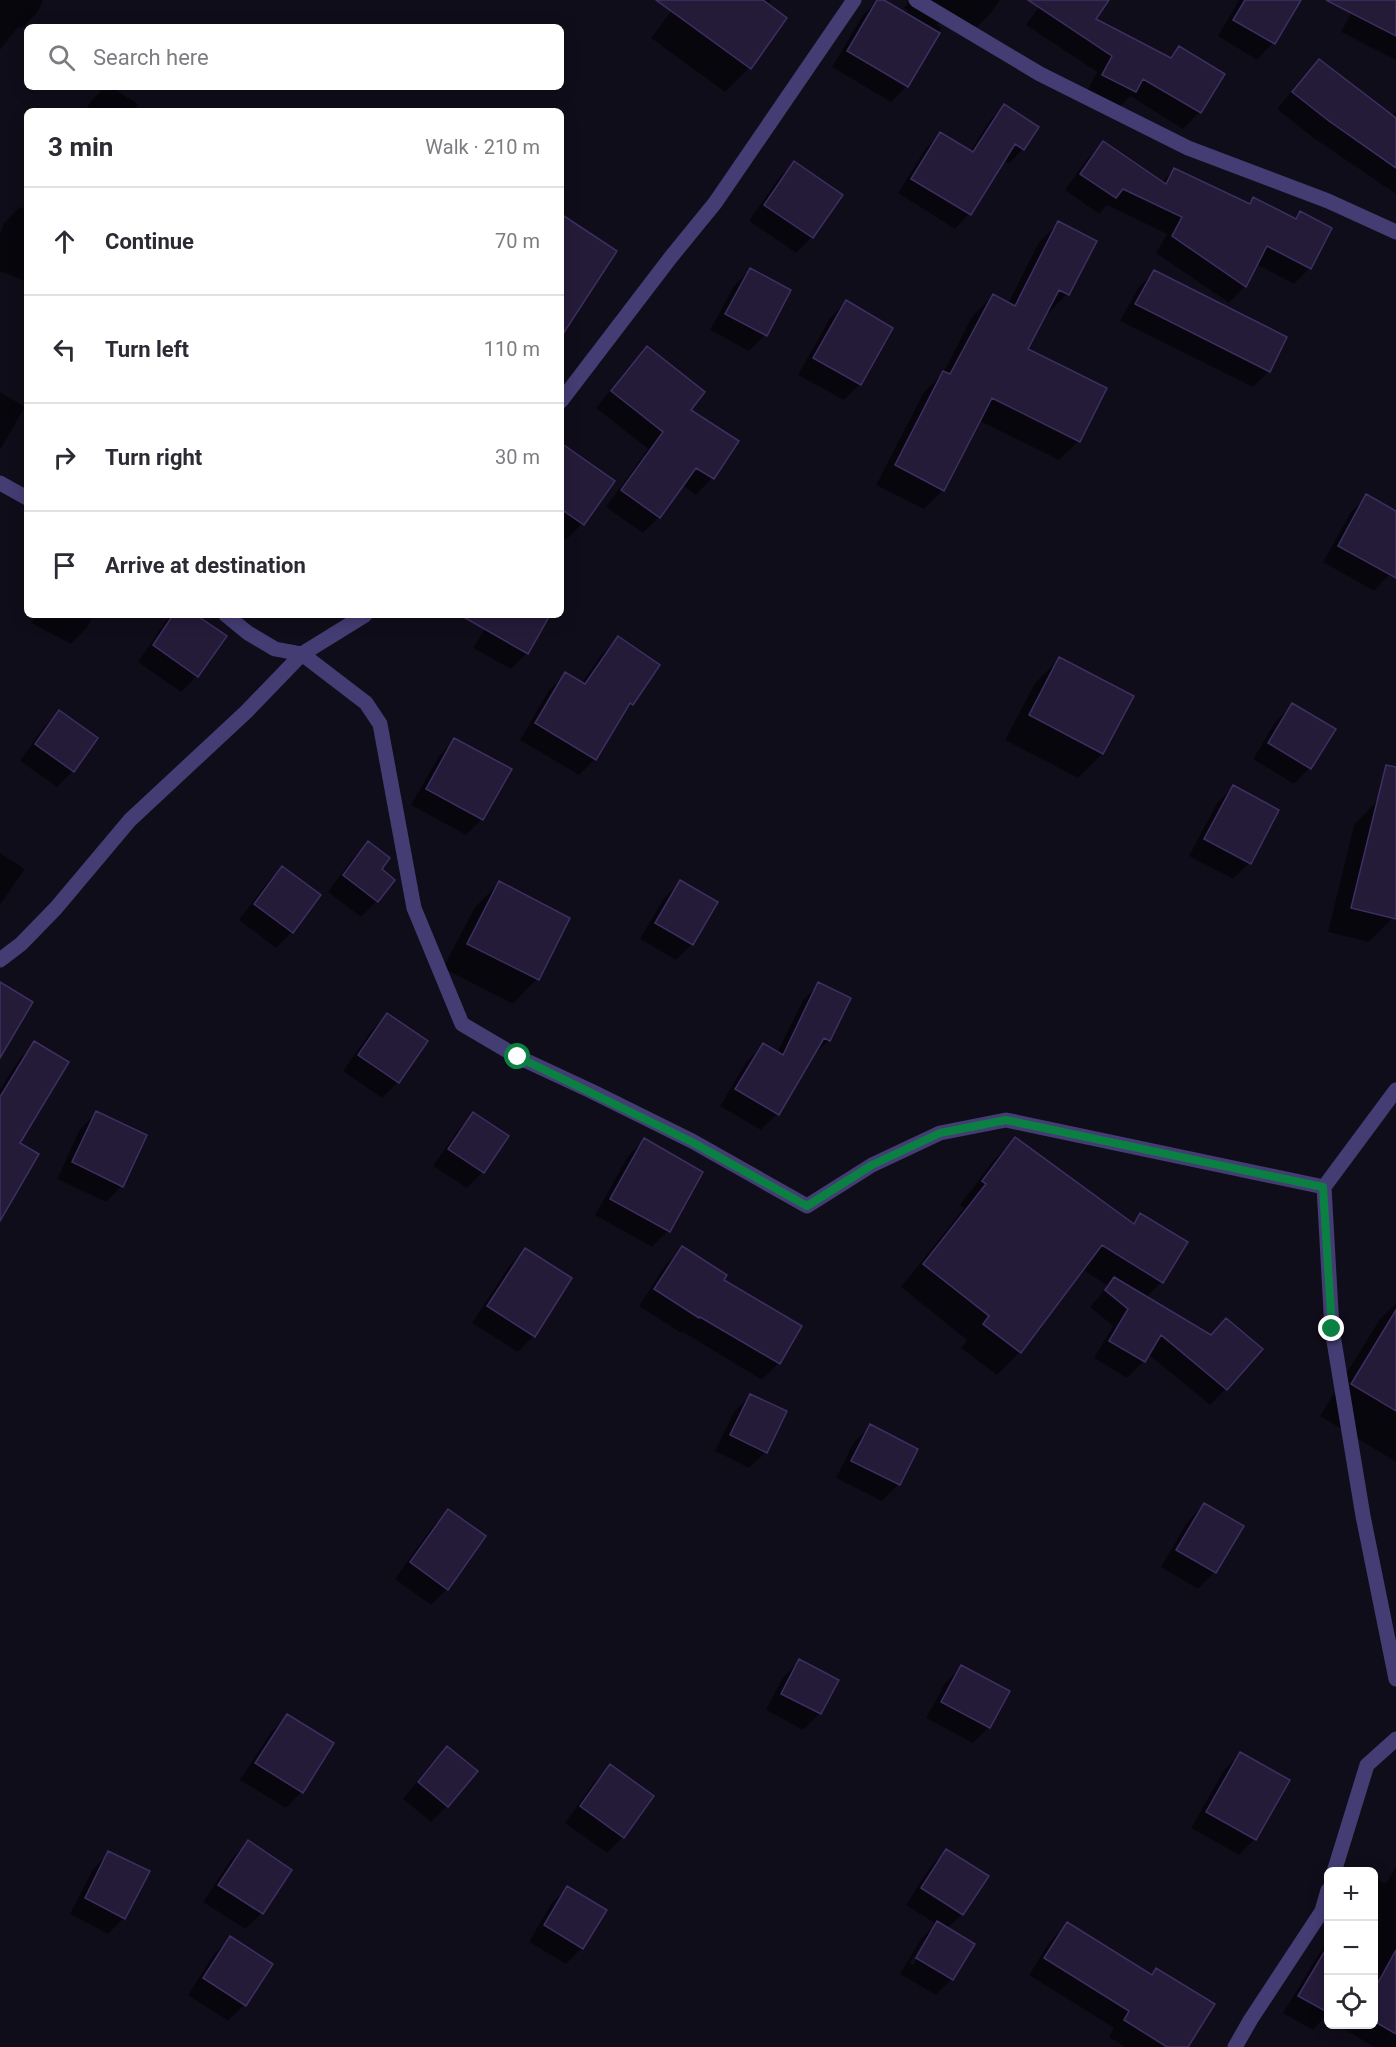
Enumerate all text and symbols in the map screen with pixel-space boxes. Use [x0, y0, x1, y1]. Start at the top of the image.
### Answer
search box [24, 24, 564, 90]
icon: search [45, 41, 78, 74]
text: Search here [93, 45, 209, 70]
text: 3 min [48, 132, 113, 162]
text: Walk · 210 m [425, 135, 540, 159]
icon: ahead [48, 225, 81, 258]
text: Continue [105, 229, 194, 254]
text: 70 m [495, 229, 540, 253]
icon: left [48, 333, 81, 366]
text: Turn left [105, 337, 189, 362]
text: 110 m [484, 337, 540, 361]
icon: right [48, 441, 81, 474]
text: Turn right [105, 445, 202, 470]
text: 30 m [495, 445, 540, 469]
icon: arrive [48, 549, 81, 582]
text: Arrive at destination [105, 553, 306, 578]
route start [504, 1043, 530, 1069]
route end [1318, 1315, 1344, 1341]
map controls [1324, 1867, 1378, 2029]
button: + [1324, 1867, 1378, 1921]
button: − [1324, 1921, 1378, 1975]
button: locate [1324, 1975, 1378, 2029]

